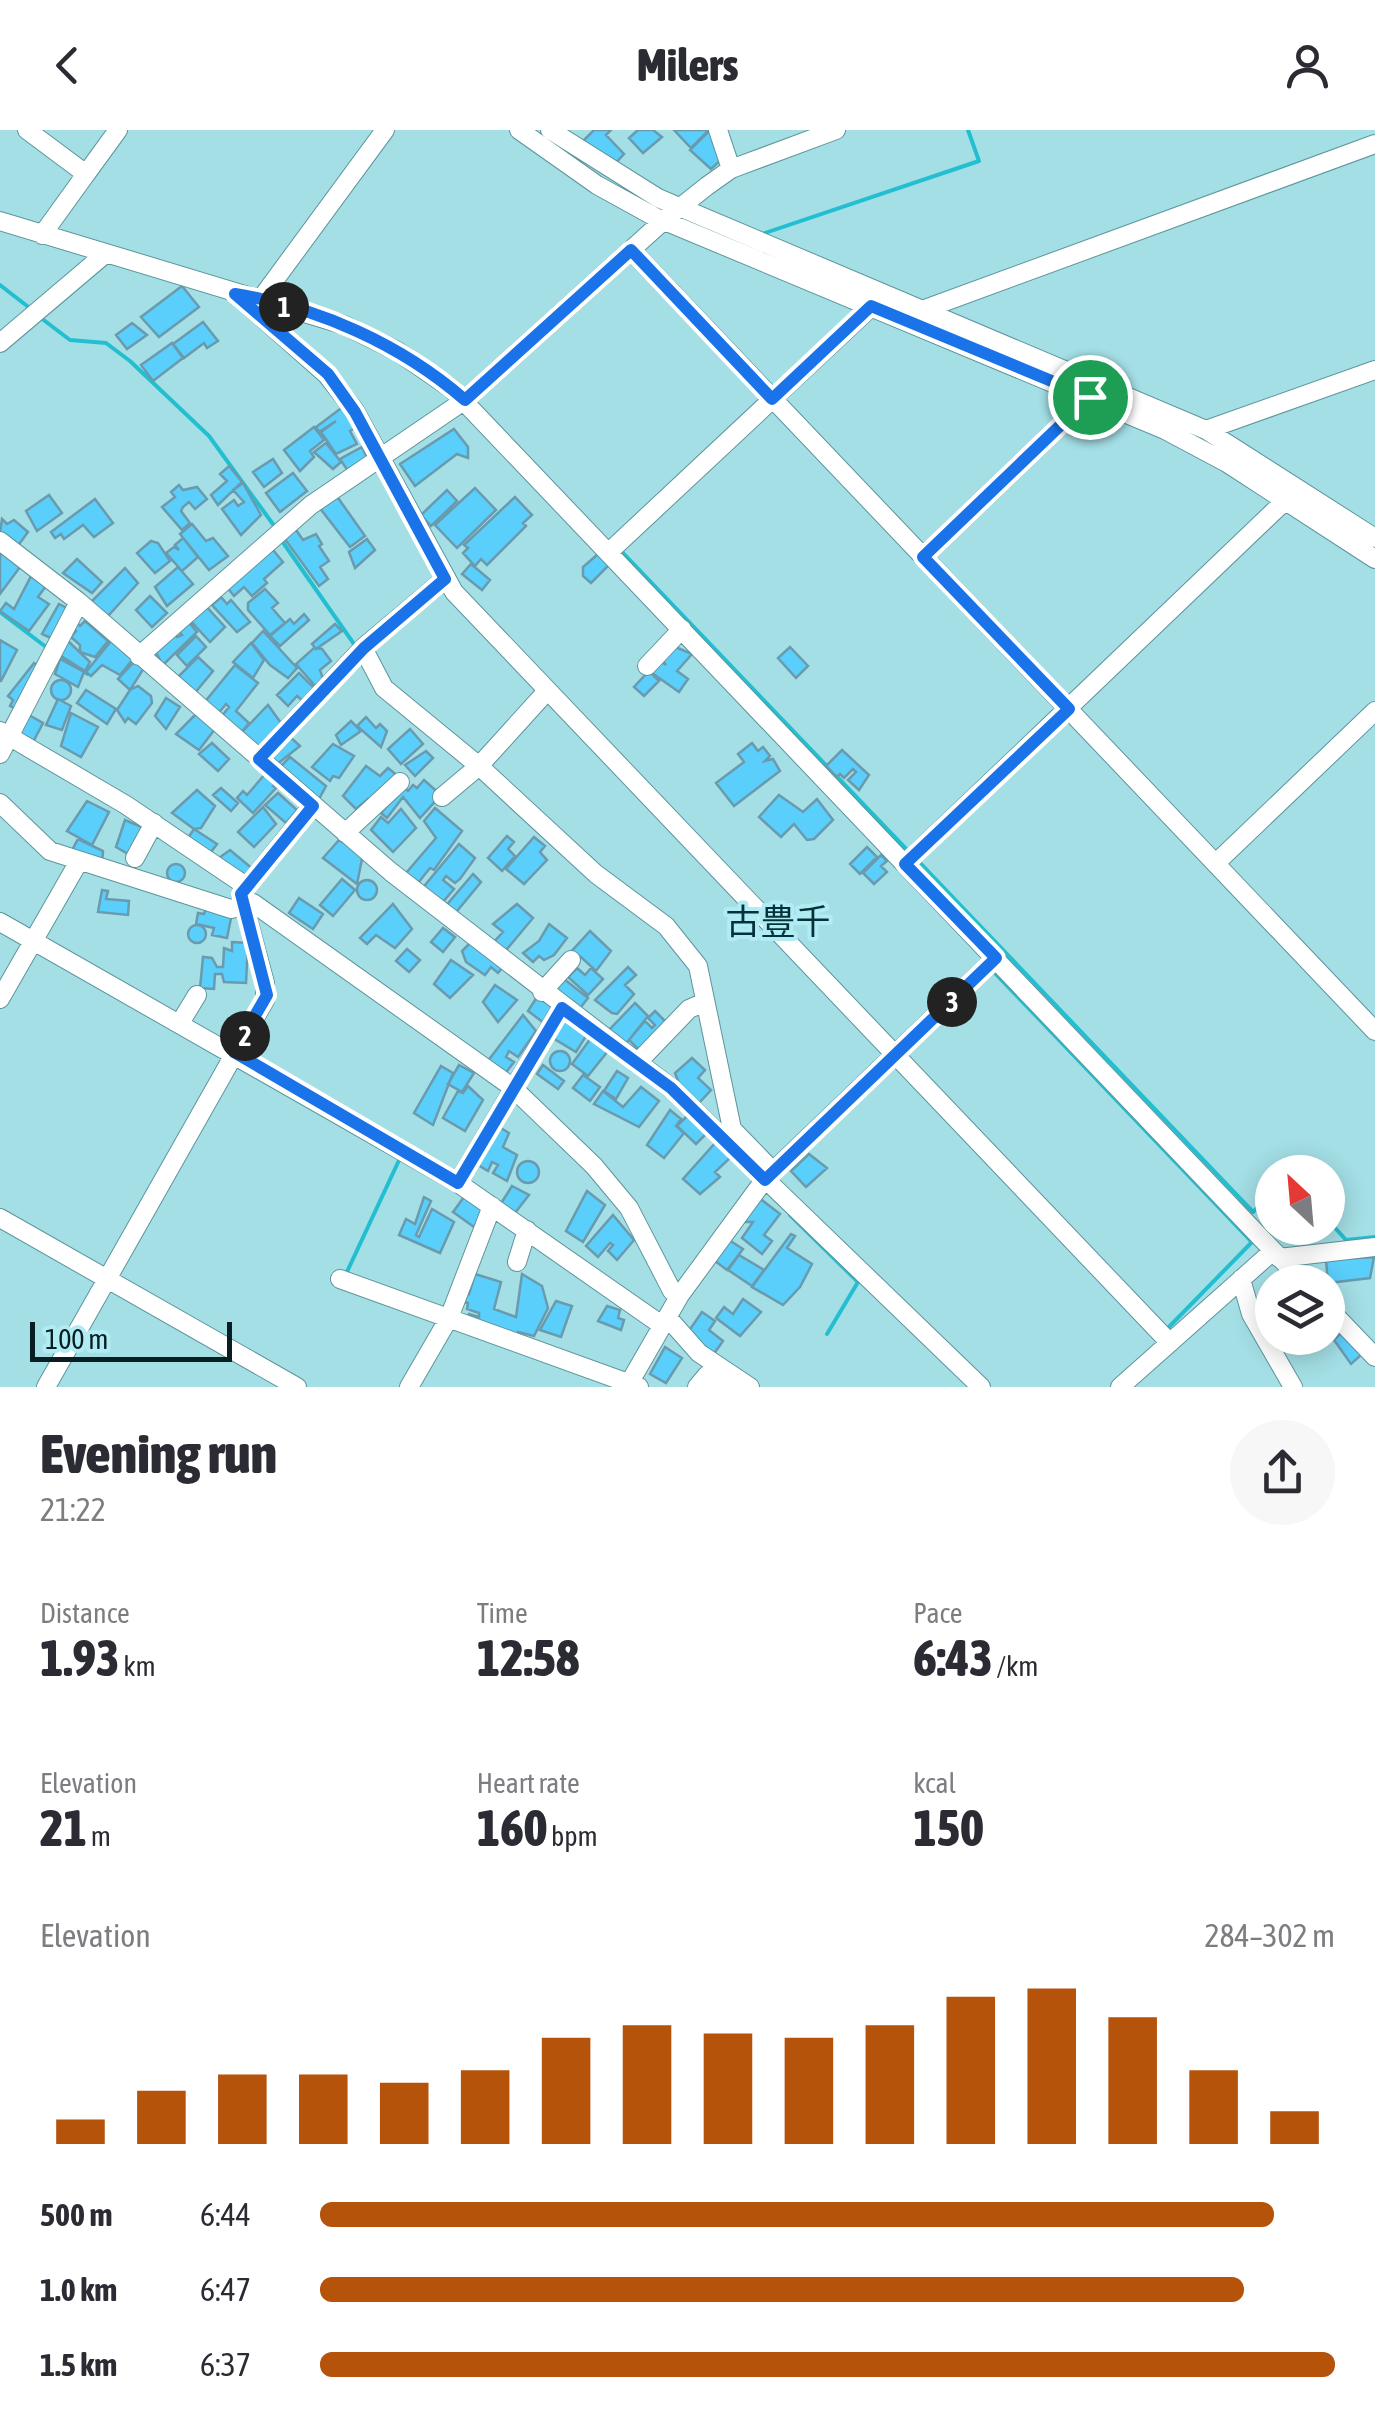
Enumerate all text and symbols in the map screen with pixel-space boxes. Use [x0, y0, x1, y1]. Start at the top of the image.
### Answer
icon: back [40, 38, 95, 93]
icon: person [1280, 38, 1335, 93]
text: Milers [637, 39, 738, 91]
pin: 1 [259, 282, 309, 332]
text: 1 [277, 291, 291, 323]
pin [1048, 355, 1133, 440]
icon: arrive [1063, 370, 1118, 425]
district label: 古豊千 [725, 901, 831, 941]
pin: 3 [927, 977, 977, 1027]
text: 3 [945, 986, 959, 1018]
pin: 2 [220, 1011, 270, 1061]
text: 2 [238, 1020, 252, 1052]
north arrow [1255, 1155, 1345, 1245]
map controls [1255, 1155, 1345, 1355]
button: layers [1255, 1265, 1345, 1355]
scale bar [30, 1317, 232, 1362]
text: 100 m [45, 1323, 108, 1355]
button: share [1230, 1420, 1335, 1525]
text: Evening run [40, 1422, 277, 1485]
text: 21:22 [40, 1491, 106, 1528]
text: Distance [40, 1597, 130, 1629]
text: Time [477, 1597, 528, 1629]
text: Pace [913, 1597, 963, 1629]
text: 1.93 [40, 1629, 119, 1687]
text: 12:58 [477, 1629, 580, 1687]
text: 6:43 [913, 1629, 993, 1687]
text: km [119, 1650, 156, 1682]
text: /km [993, 1650, 1039, 1682]
text: Elevation [40, 1767, 137, 1799]
text: Heart rate [477, 1767, 580, 1799]
text: kcal [913, 1767, 956, 1799]
text: 21 [40, 1799, 87, 1857]
text: 160 [477, 1799, 547, 1857]
text: 150 [913, 1799, 984, 1857]
text: m [87, 1820, 111, 1852]
text: bpm [547, 1820, 598, 1852]
text: Elevation [40, 1917, 151, 1954]
text: 284–302 m [1205, 1917, 1335, 1954]
text: 500 m [40, 2196, 113, 2233]
text: 6:44 [200, 2196, 251, 2233]
text: 1.0 km [40, 2271, 117, 2308]
text: 6:47 [200, 2271, 251, 2308]
text: 1.5 km [40, 2346, 117, 2383]
text: 6:37 [200, 2346, 251, 2383]

